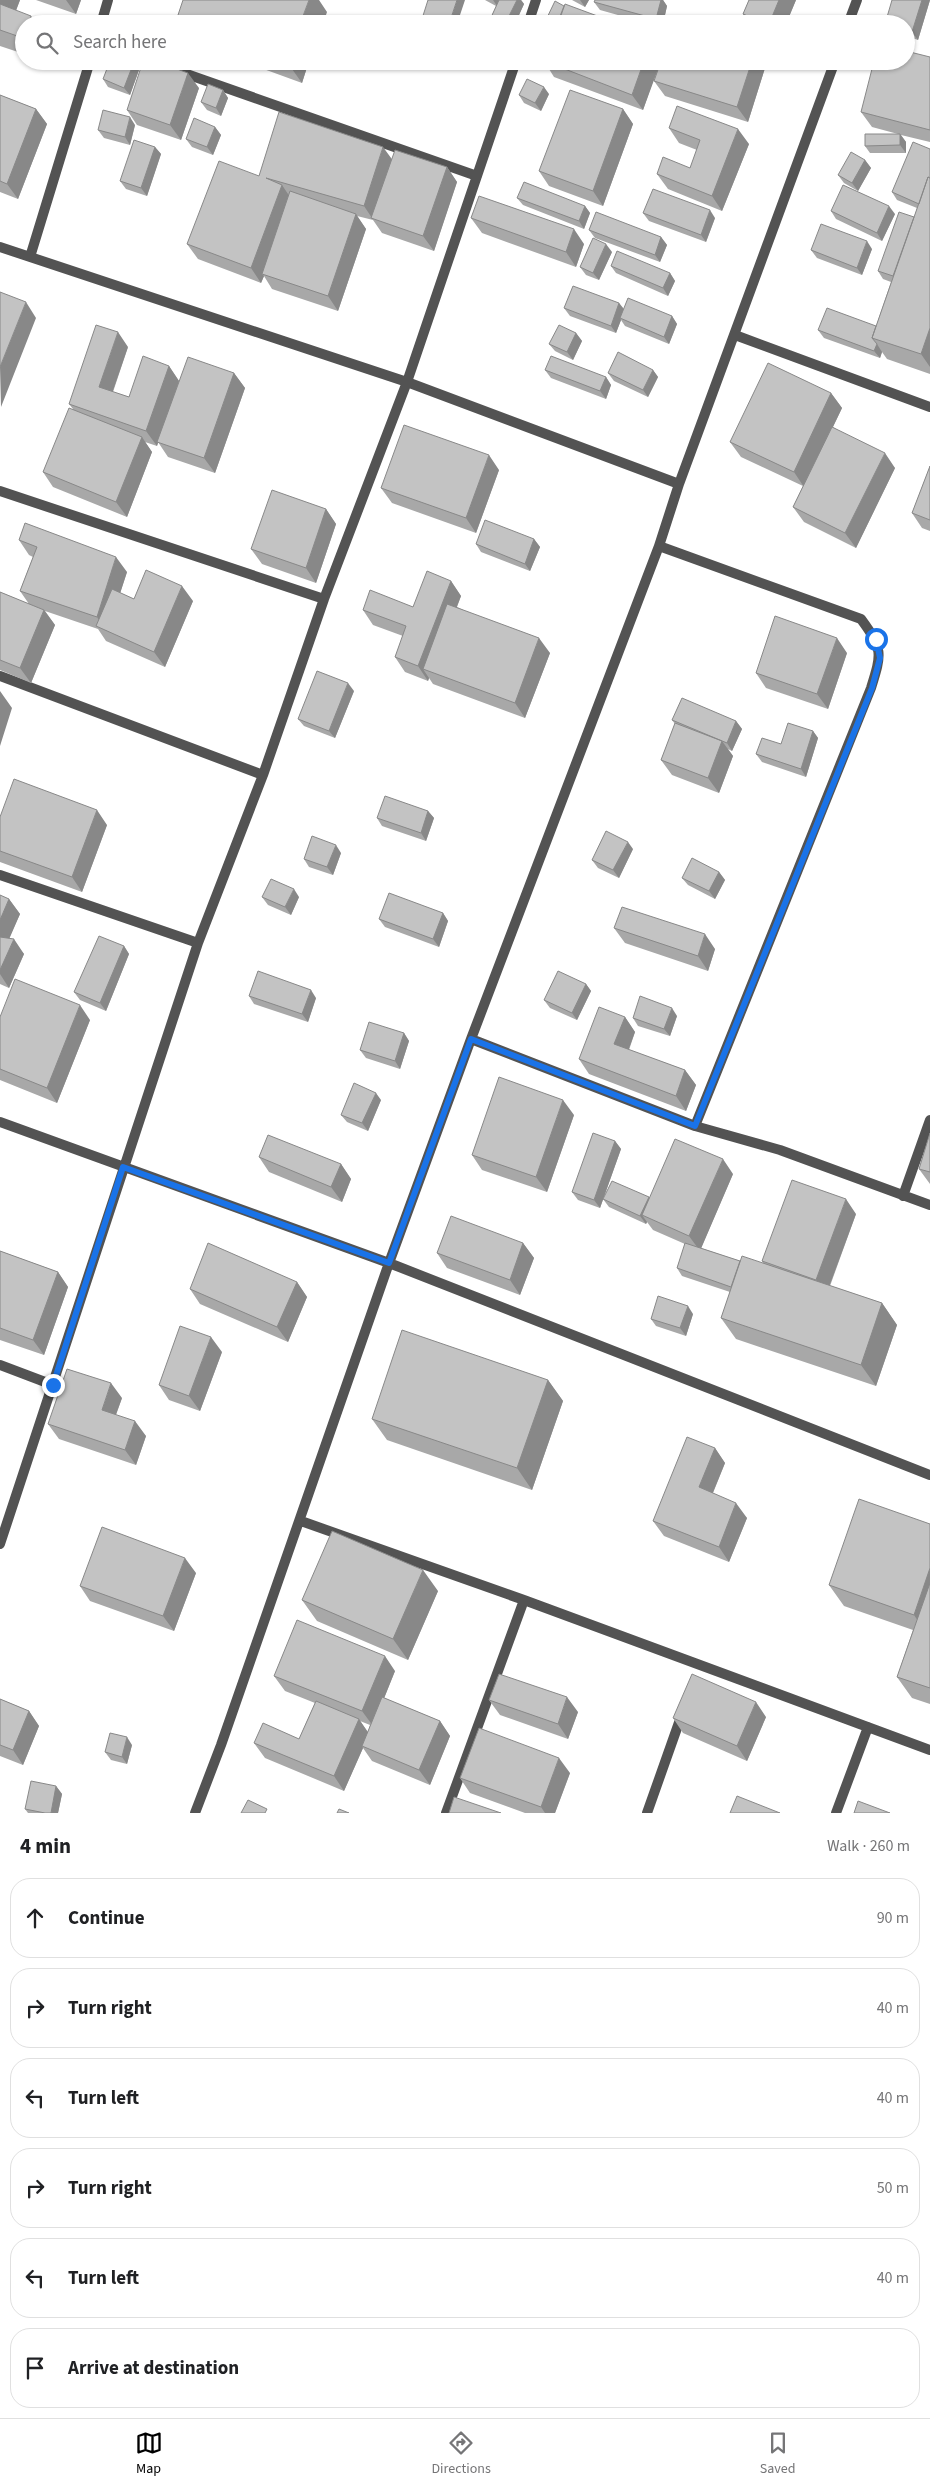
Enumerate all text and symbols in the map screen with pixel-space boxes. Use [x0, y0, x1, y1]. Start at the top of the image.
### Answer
search box [15, 15, 915, 70]
icon: search [33, 29, 61, 57]
text: Search here [73, 29, 167, 56]
route start [865, 628, 888, 651]
route end [42, 1374, 65, 1397]
text: 4 min [20, 1831, 71, 1861]
text: Walk · 260 m [827, 1835, 910, 1857]
icon: ahead [21, 1904, 49, 1932]
text: Continue [68, 1905, 145, 1932]
text: 90 m [877, 1907, 909, 1929]
icon: right [21, 1994, 49, 2022]
text: Turn right [68, 1995, 152, 2022]
text: 40 m [877, 1997, 909, 2019]
icon: left [21, 2084, 49, 2112]
text: Turn left [68, 2085, 139, 2112]
text: 40 m [877, 2087, 909, 2109]
icon: right [21, 2174, 49, 2202]
text: Turn right [68, 2175, 152, 2202]
text: 50 m [877, 2177, 909, 2199]
icon: left [21, 2264, 49, 2292]
text: Turn left [68, 2265, 139, 2292]
text: 40 m [877, 2267, 909, 2289]
icon: arrive [21, 2354, 49, 2382]
text: Arrive at destination [68, 2355, 239, 2382]
tab: Map [135, 2429, 163, 2479]
tab: Directions [432, 2429, 491, 2479]
tab: Saved [760, 2429, 795, 2479]

